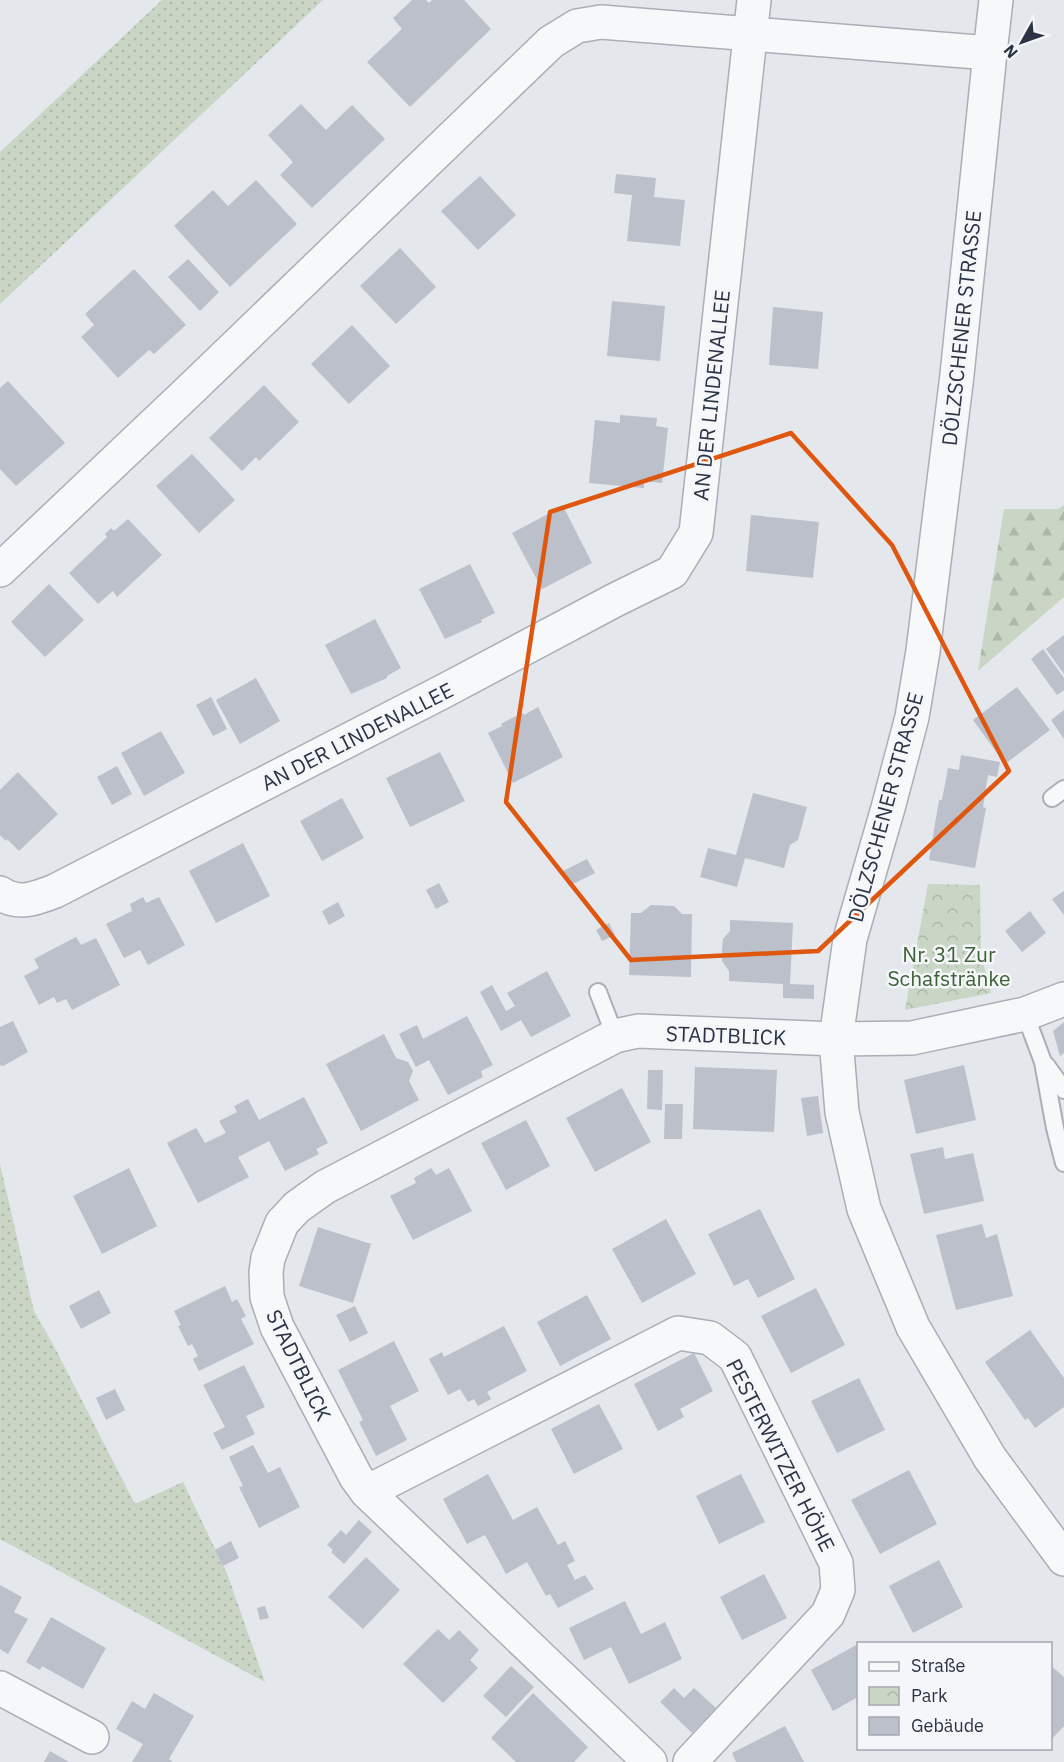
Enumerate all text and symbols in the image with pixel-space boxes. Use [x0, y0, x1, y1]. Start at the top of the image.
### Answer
north arrow [992, 12, 1052, 72]
text: N [999, 41, 1022, 63]
street label: DÖLZSCHENER STRASSE [935, 209, 987, 447]
street label: AN DER LINDENALLEE [686, 288, 736, 502]
street label: AN DER LINDENALLEE [256, 675, 458, 797]
street label: DÖLZSCHENER STRASSE [841, 689, 929, 925]
park label: Nr. 31 Zur Schafstränke [887, 940, 1011, 992]
street label: STADTBLICK [665, 1019, 787, 1051]
street label: STADTBLICK [260, 1305, 338, 1425]
street label: PESTERWITZER HÖHE [720, 1354, 842, 1556]
legend [857, 1642, 1052, 1750]
text: Straße [911, 1654, 965, 1677]
text: Park [911, 1684, 948, 1707]
text: Gebäude [911, 1714, 984, 1737]

